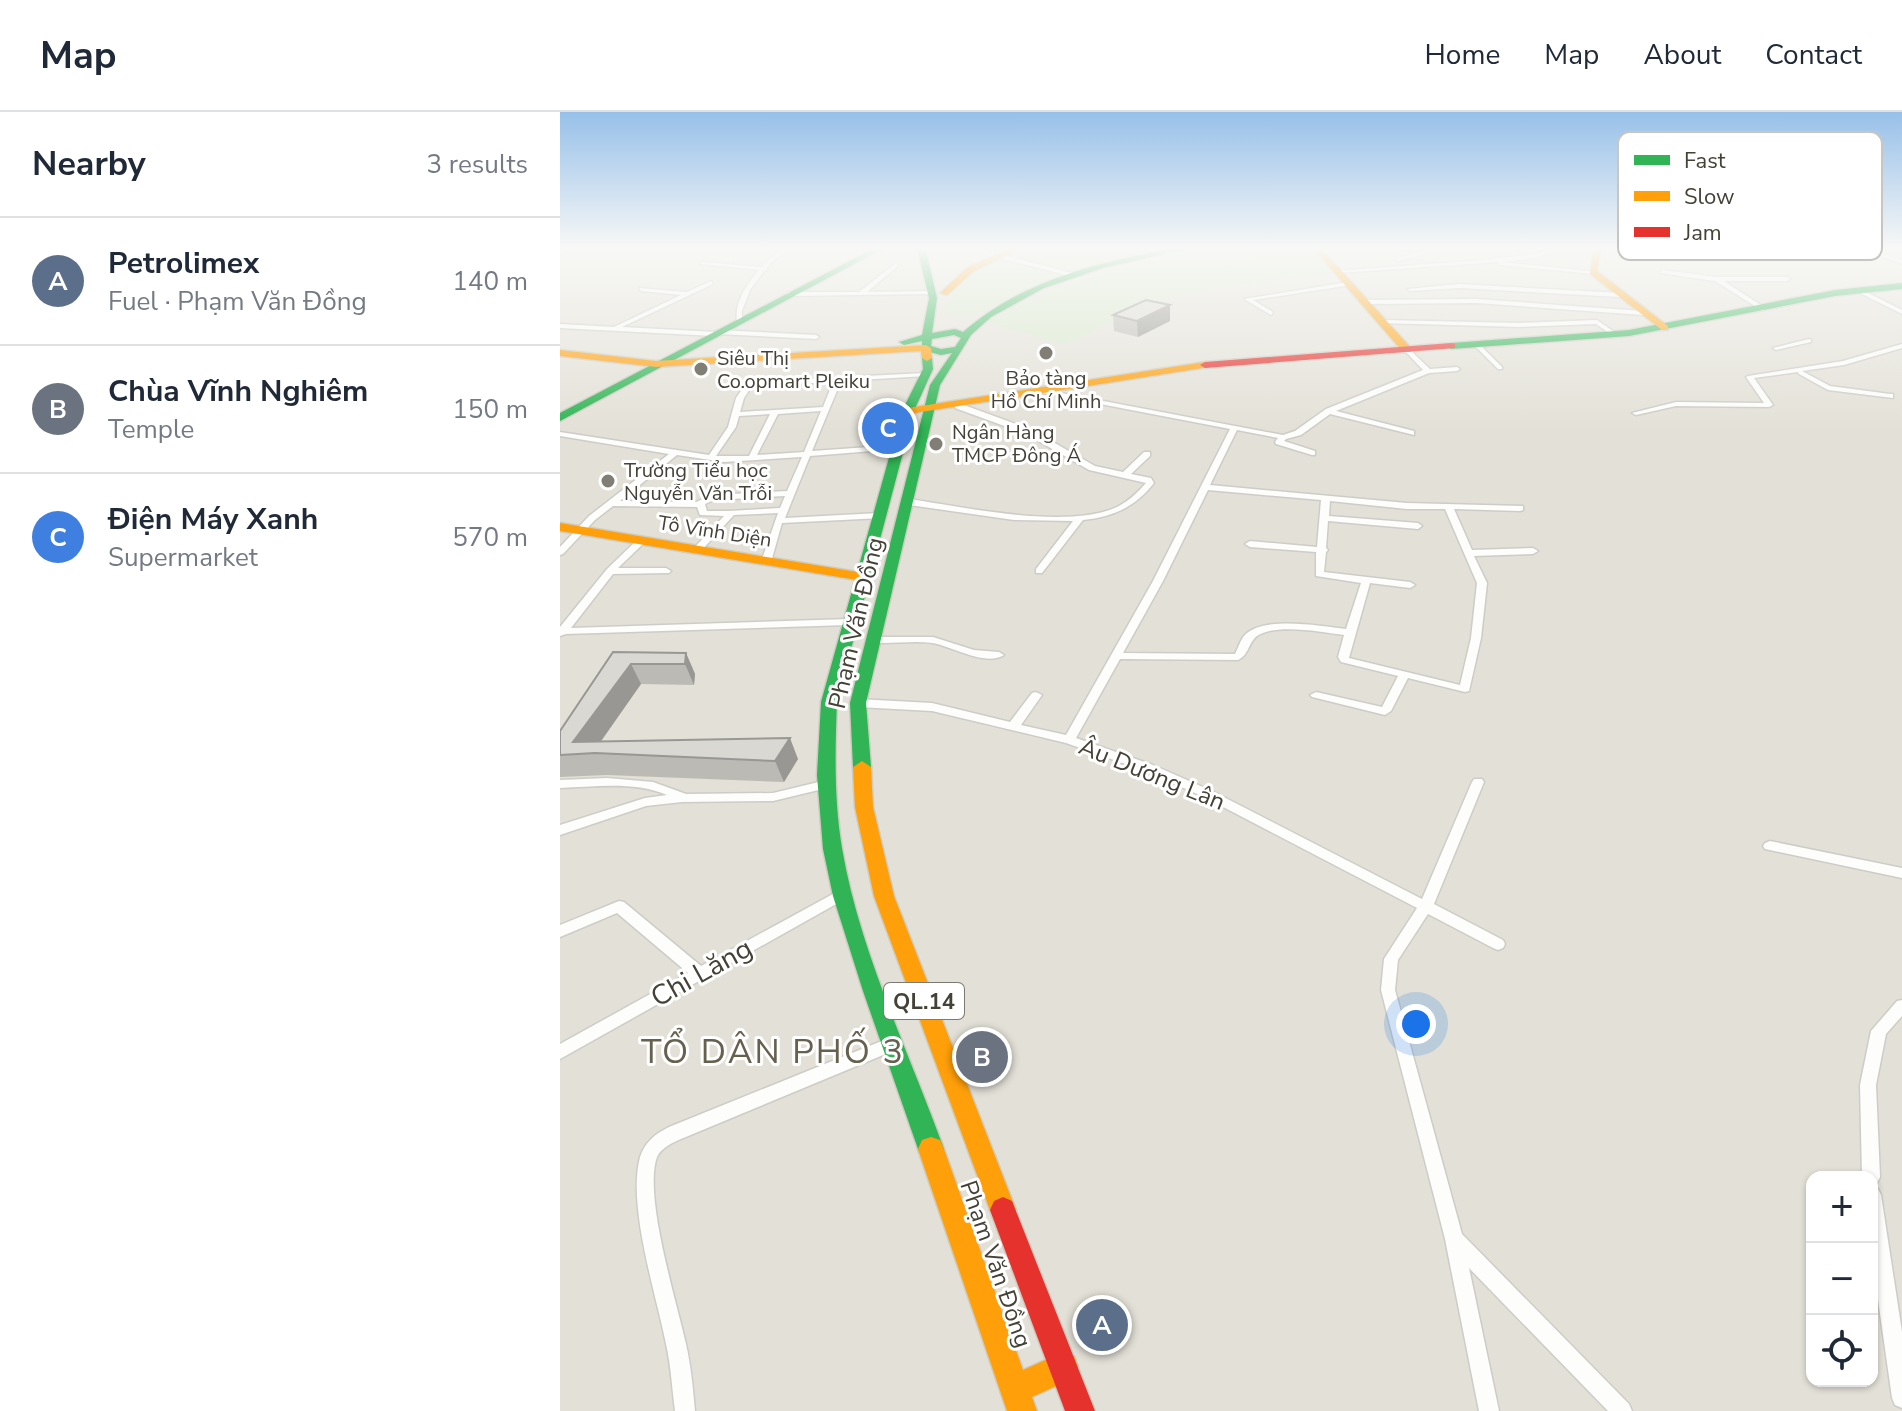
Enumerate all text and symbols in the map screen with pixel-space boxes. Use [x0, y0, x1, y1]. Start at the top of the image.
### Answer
text: Map [40, 30, 117, 81]
text: Home [1425, 36, 1500, 74]
text: Map [1544, 36, 1599, 74]
text: About [1643, 36, 1721, 74]
text: Contact [1765, 36, 1862, 74]
legend [1618, 132, 1882, 260]
text: Nearby [32, 141, 146, 187]
text: Fast [1684, 146, 1726, 176]
text: 3 results [427, 147, 528, 182]
text: Slow [1684, 182, 1735, 212]
text: Jam [1683, 218, 1722, 248]
text: Petrolimex [108, 243, 259, 284]
text: A [48, 264, 68, 299]
text: 140 m [452, 264, 528, 299]
text: Fuel · Phạm Văn Đồng [108, 284, 367, 319]
marker: Bảo tàng Hồ Chí Minh [1037, 344, 1055, 362]
place label: Siêu Thị Co.opmart Pleiku [717, 345, 870, 395]
marker: Siêu Thị Co.opmart Pleiku [692, 360, 710, 378]
place label: Bảo tàng Hồ Chí Minh [991, 365, 1101, 415]
text: Chùa Vĩnh Nghiêm [108, 371, 368, 412]
text: B [49, 392, 67, 427]
text: 150 m [452, 392, 528, 427]
pin: C [862, 398, 914, 458]
text: Temple [108, 412, 194, 447]
place label: Ngân Hàng TMCP Đông Á [952, 419, 1082, 469]
marker: Ngân Hàng TMCP Đông Á [927, 435, 945, 453]
place label: Trường Tiểu học Nguyễn Văn Trỗi [624, 457, 772, 507]
marker: Trường Tiểu học Nguyễn Văn Trỗi [599, 472, 617, 490]
text: Điện Máy Xanh [108, 499, 318, 540]
street label: Tô Vĩnh Diện [656, 509, 774, 554]
text: C [49, 520, 67, 555]
text: 570 m [452, 520, 528, 555]
street label: Phạm Văn Đồng [821, 534, 891, 712]
text: Supermarket [108, 540, 258, 575]
street label: Âu Dương Lân [1074, 730, 1230, 818]
street label: Chi Lăng [644, 929, 759, 1016]
road number: QL.14 [884, 983, 964, 1019]
your location [1396, 1004, 1436, 1044]
district label: TỔ DÂN PHỐ 3 [641, 1027, 905, 1075]
pin: B [956, 1027, 1008, 1087]
map controls [1806, 1171, 1878, 1387]
button: + [1806, 1171, 1878, 1243]
street label: Phạm Văn Đồng [952, 1176, 1040, 1352]
button: − [1806, 1243, 1878, 1315]
pin: A [1076, 1295, 1128, 1355]
button: locate [1806, 1315, 1878, 1387]

